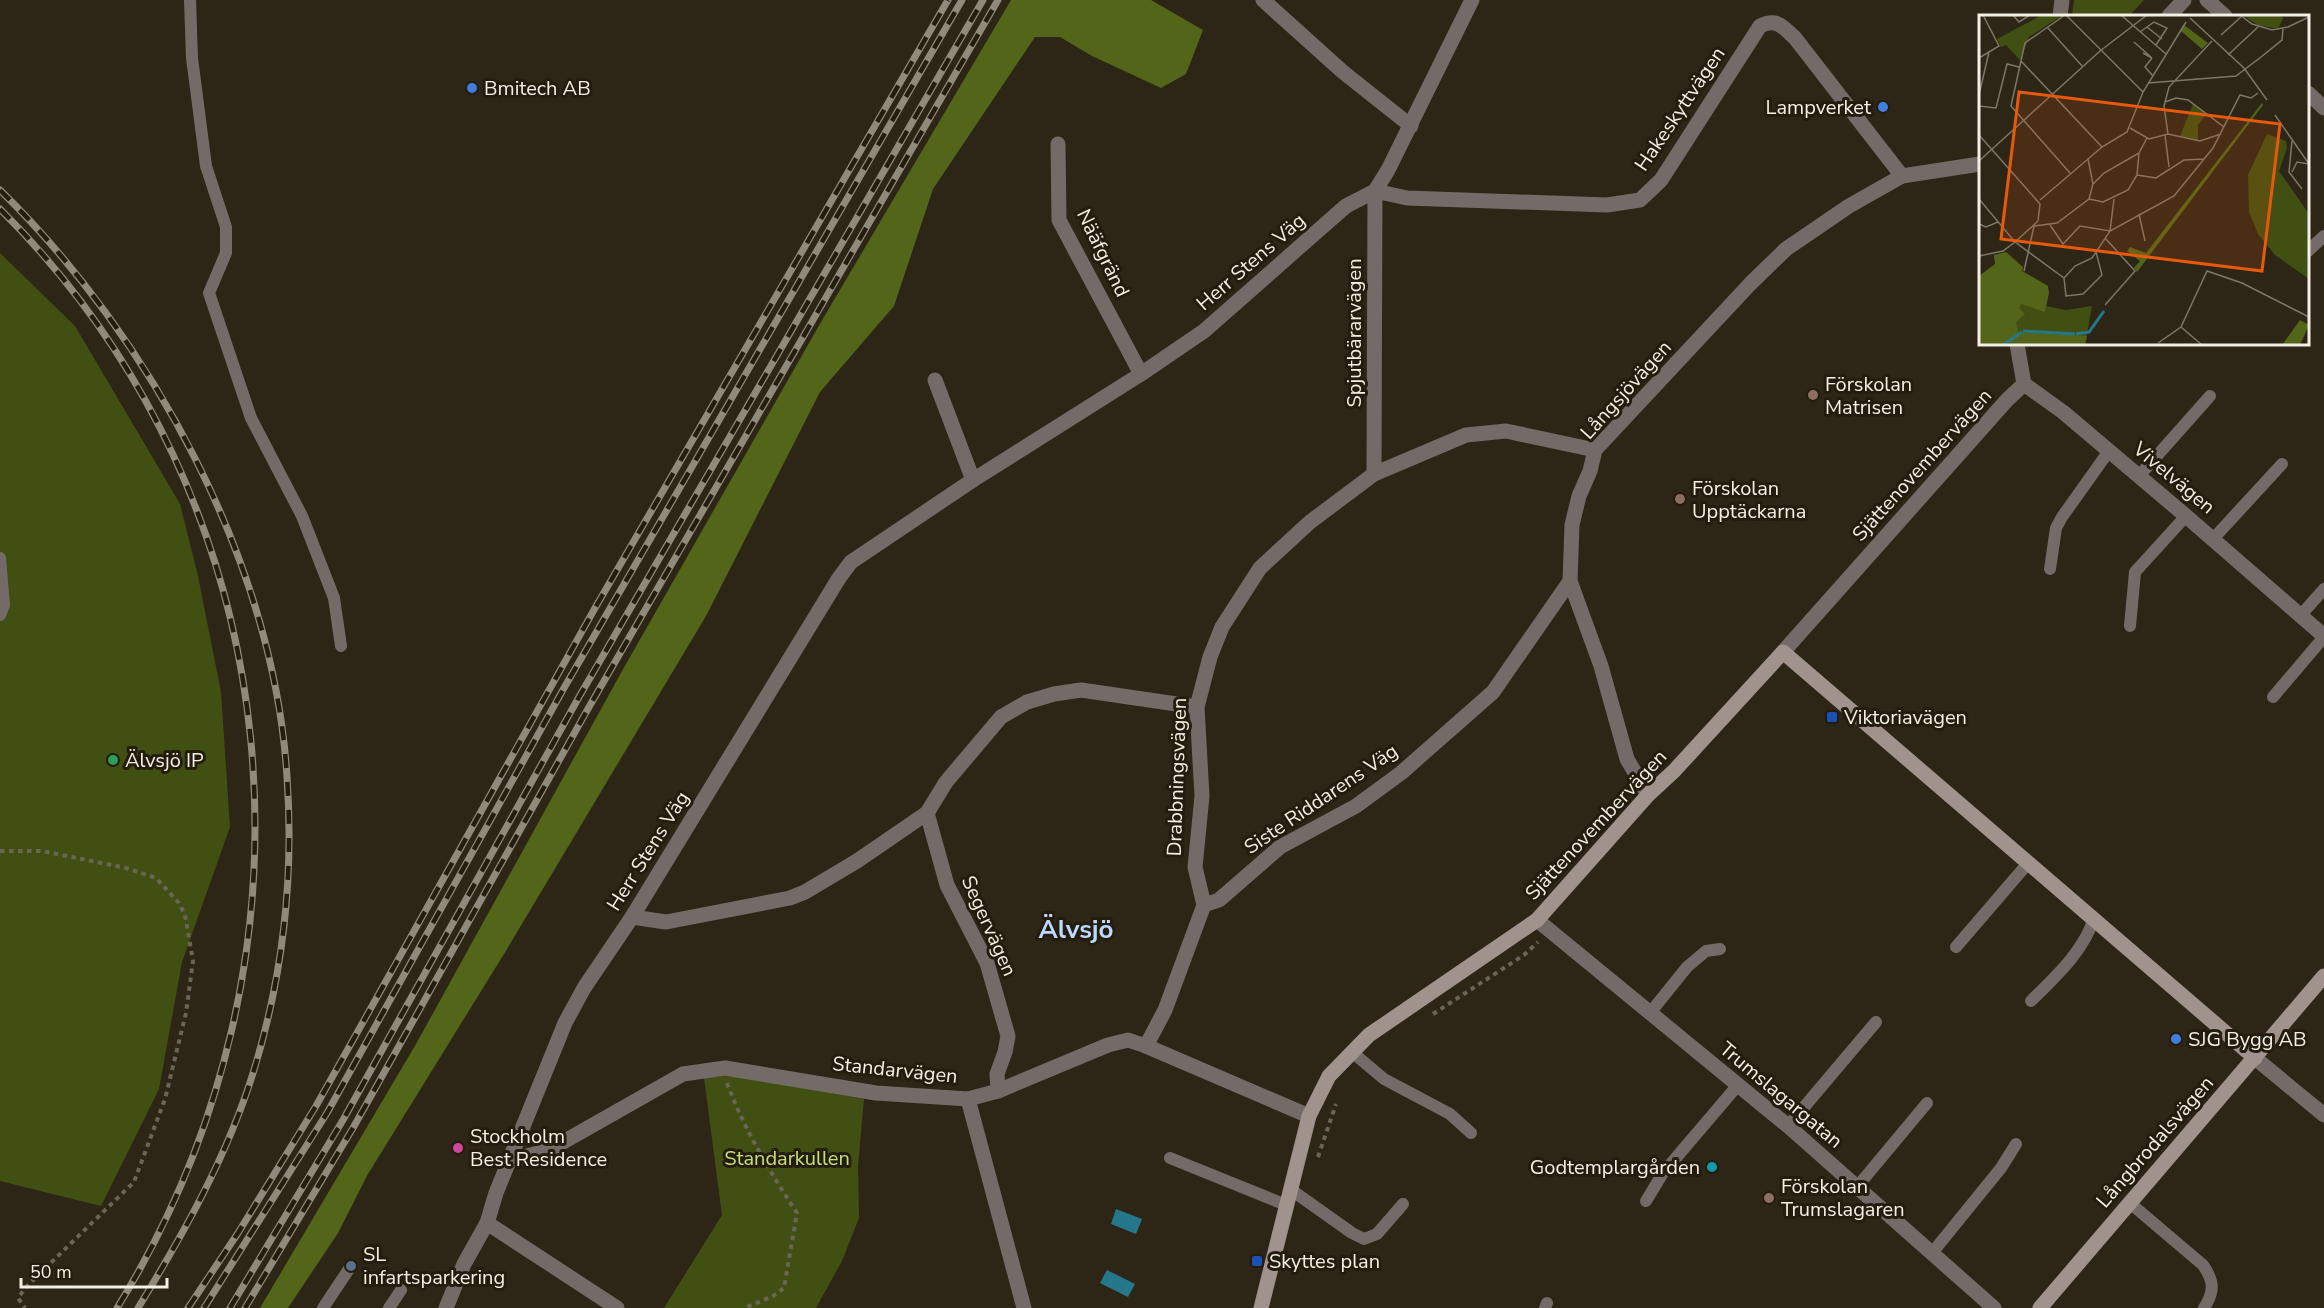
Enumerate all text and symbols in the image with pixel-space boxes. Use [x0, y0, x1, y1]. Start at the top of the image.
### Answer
inset map [1979, 15, 2309, 345]
street label: Hakeskyttvägen [1628, 42, 1732, 176]
place label: Bmitech AB [484, 75, 591, 102]
marker: Bmitech AB [465, 81, 479, 95]
place label: Lampverket [1766, 94, 1872, 121]
marker: Lampverket [1876, 100, 1890, 114]
street label: Nääfgränd [1070, 204, 1136, 302]
street label: Herr Stens Väg [1191, 207, 1311, 317]
street label: Spjutbärarvägen [1341, 259, 1368, 408]
street label: Långsjövägen [1574, 335, 1678, 445]
place label: Förskolan Matrisen [1825, 371, 1912, 421]
street label: Sjättenovembervägen [1846, 383, 1998, 547]
marker: Förskolan Matrisen [1806, 388, 1820, 402]
street label: Vivelvägen [2127, 435, 2221, 520]
place label: Förskolan Upptäckarna [1692, 475, 1806, 525]
marker: Förskolan Upptäckarna [1673, 492, 1687, 506]
street label: Drabbningsvägen [1161, 697, 1193, 857]
place label: Viktoriavägen [1843, 704, 1967, 731]
marker: Viktoriavägen [1825, 710, 1839, 724]
street label: Siste Riddarens Väg [1239, 738, 1403, 860]
street label: Sjättenovembervägen [1519, 744, 1673, 906]
place label: Älvsjö IP [125, 747, 204, 774]
marker: Älvsjö IP [106, 753, 120, 767]
street label: Herr Stens Väg [600, 786, 696, 916]
street label: Segervägen [955, 871, 1023, 981]
district label: Älvsjö [1038, 912, 1114, 947]
place label: SJG Bygg AB [2188, 1026, 2307, 1053]
marker: SJG Bygg AB [2169, 1032, 2183, 1046]
street label: Trumslagargatan [1714, 1036, 1848, 1154]
street label: Standarvägen [831, 1050, 959, 1090]
street label: Långbrodalsvägen [2090, 1070, 2220, 1214]
place label: Stockholm Best Residence [470, 1123, 607, 1173]
marker: Stockholm Best Residence [451, 1141, 465, 1155]
park label: Standarkullen [724, 1145, 850, 1172]
place label: Godtemplargården [1530, 1154, 1700, 1181]
marker: Godtemplargården [1705, 1160, 1719, 1174]
place label: Förskolan Trumslagaren [1781, 1173, 1905, 1223]
marker: Förskolan Trumslagaren [1762, 1191, 1776, 1205]
place label: SL infartsparkering [363, 1241, 505, 1291]
place label: Skyttes plan [1269, 1248, 1380, 1275]
scale bar [21, 1251, 166, 1289]
marker: Skyttes plan [1250, 1254, 1264, 1268]
marker: SL infartsparkering [344, 1259, 358, 1273]
text: 50 m [30, 1260, 72, 1284]

